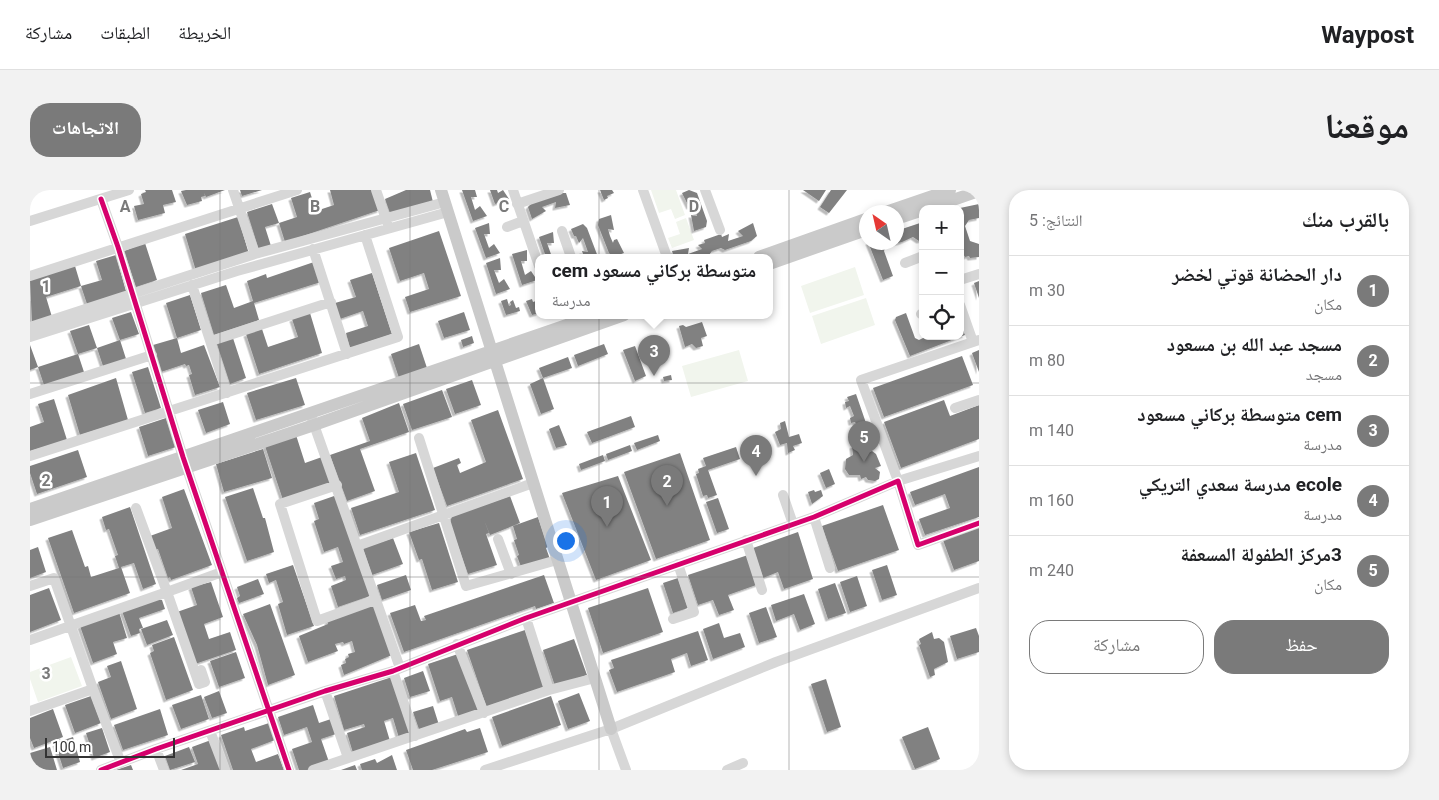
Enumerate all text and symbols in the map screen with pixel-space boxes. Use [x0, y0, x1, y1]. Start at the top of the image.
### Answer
text: Waypost [1321, 21, 1414, 49]
text: مشاركة [25, 22, 72, 43]
text: الطبقات [100, 22, 150, 43]
text: الخريطة [178, 22, 231, 43]
button: الاتجاهات [30, 103, 141, 157]
text: موقعنا [1324, 106, 1409, 147]
text: A [120, 197, 131, 216]
text: B [310, 197, 320, 216]
text: C [499, 197, 509, 216]
text: D [689, 197, 699, 216]
north arrow [859, 205, 904, 250]
map controls [919, 205, 964, 340]
button: + [919, 205, 964, 250]
text: بالقرب منك [1302, 208, 1389, 232]
text: النتائج: 5 [1029, 211, 1083, 230]
button: − [919, 250, 964, 295]
popup [535, 254, 773, 319]
text: cem متوسطة بركاني مسعود [552, 259, 756, 282]
text: دار الحضانة قوتي لخضر [1172, 263, 1342, 286]
text: 1 [41, 277, 51, 296]
text: 30 m [1029, 281, 1065, 300]
text: 1 [1368, 281, 1378, 300]
text: مدرسة [552, 291, 590, 310]
button: locate [919, 295, 964, 340]
text: مكان [1314, 295, 1342, 314]
text: مسجد عبد الله بن مسعود [1167, 333, 1342, 356]
pin: 3 [638, 335, 670, 376]
text: 80 m [1029, 351, 1065, 370]
text: 2 [1368, 351, 1378, 370]
text: مسجد [1306, 365, 1342, 384]
text: cem متوسطة بركاني مسعود [1137, 403, 1342, 426]
pin: 5 [848, 421, 880, 462]
text: 140 m [1029, 421, 1074, 440]
text: 3 [1368, 421, 1378, 440]
pin: 4 [740, 435, 772, 476]
text: مدرسة [1303, 435, 1342, 454]
pin: 2 [651, 465, 683, 506]
text: 2 [41, 471, 51, 490]
text: ecole مدرسة سعدي التريكي [1139, 473, 1342, 496]
pin: 1 [591, 486, 623, 527]
text: 160 m [1029, 491, 1074, 510]
text: 4 [1368, 491, 1378, 510]
text: مدرسة [1303, 505, 1342, 524]
your location [553, 528, 579, 554]
text: 3مركز الطفولة المسعفة [1180, 543, 1342, 566]
text: 240 m [1029, 561, 1074, 580]
text: 5 [1368, 561, 1378, 580]
text: مكان [1314, 575, 1342, 594]
button: مشاركة [1029, 620, 1204, 674]
button: حفظ [1214, 620, 1389, 674]
text: 3 [41, 664, 51, 683]
scale bar [45, 735, 175, 758]
text: 100 m [52, 739, 91, 755]

